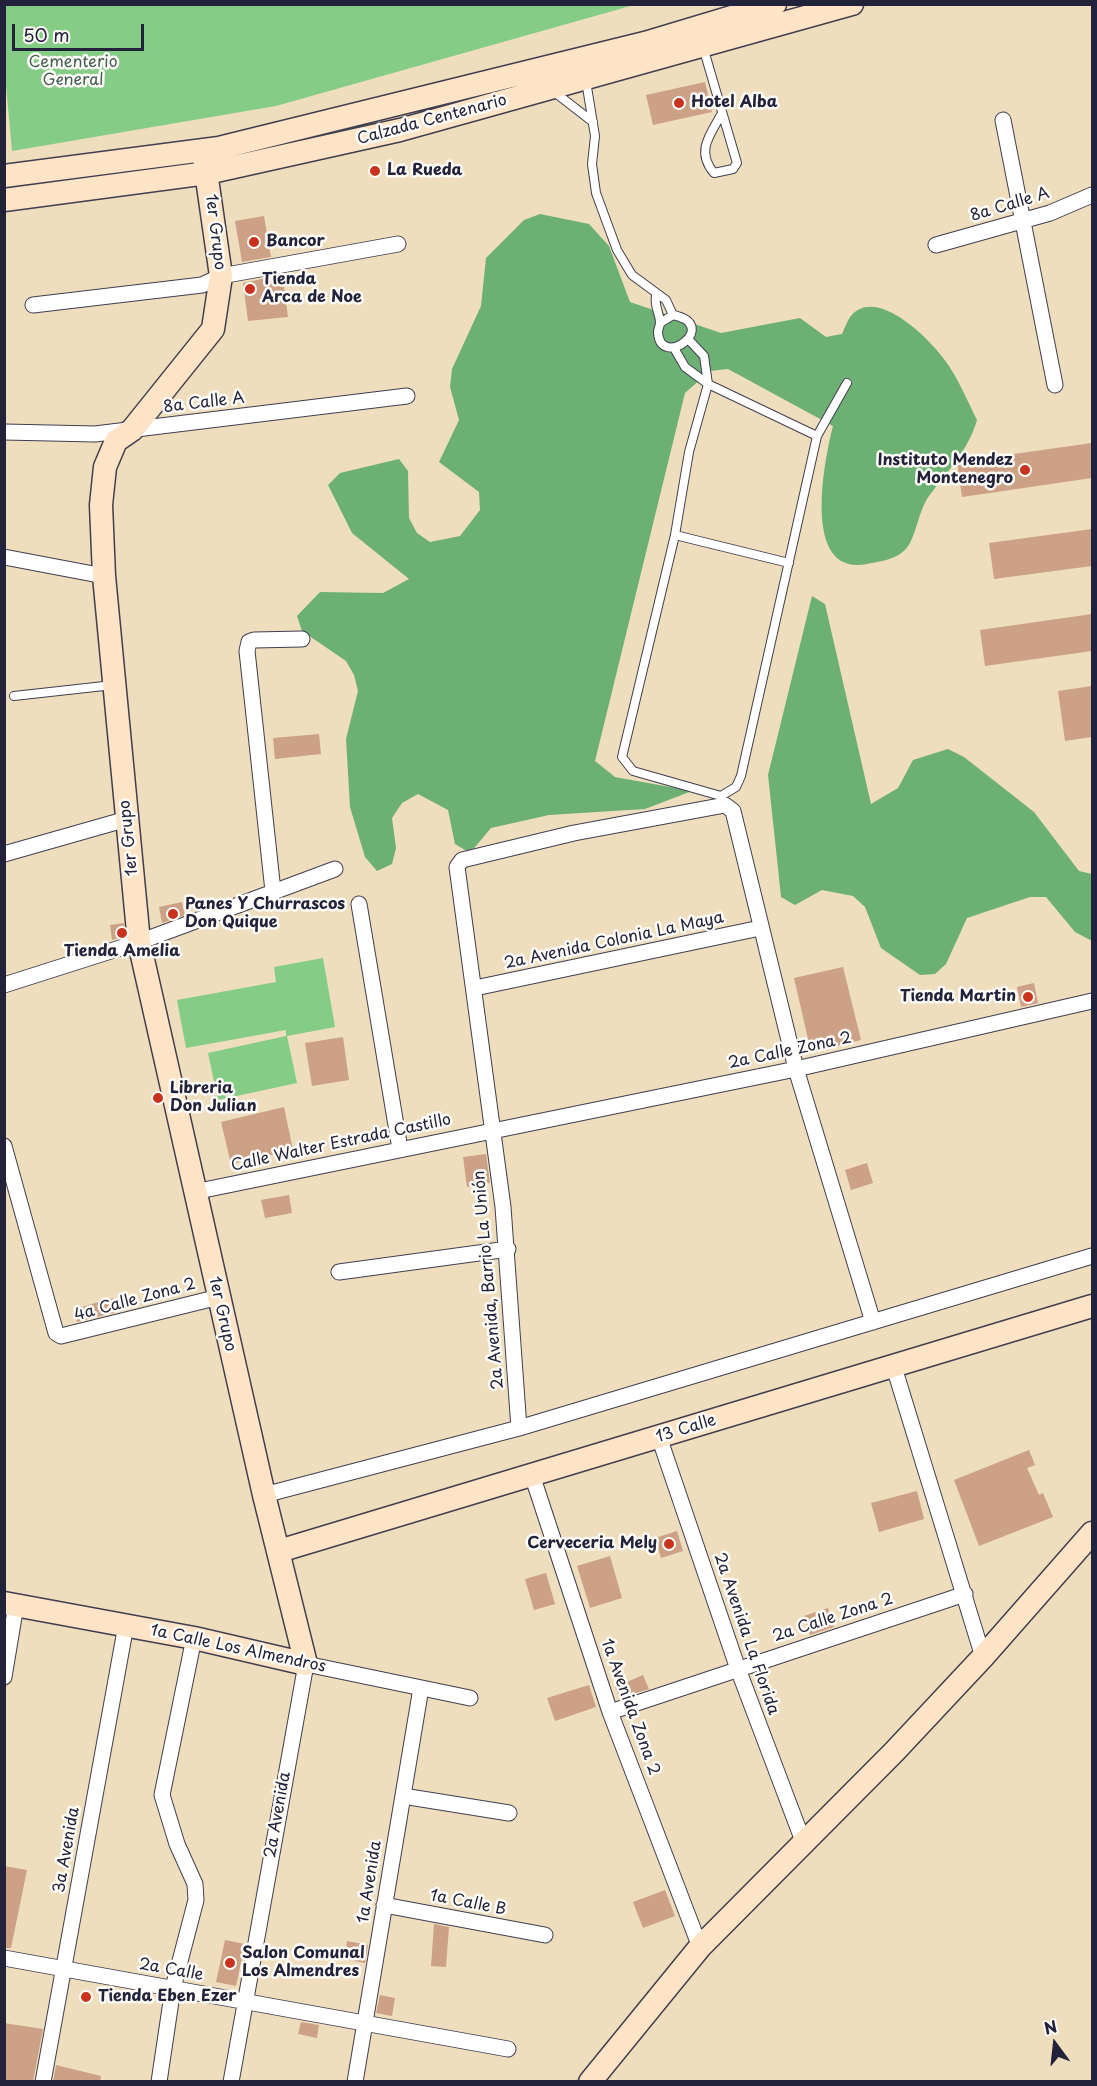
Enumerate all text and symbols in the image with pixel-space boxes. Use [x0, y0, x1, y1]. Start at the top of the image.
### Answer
scale bar [15, 12, 147, 50]
text: 50 m [23, 21, 70, 48]
park label: Cementerio General [28, 53, 118, 91]
street label: Calzada Centenario [355, 91, 509, 149]
place label: Hotel Alba [691, 93, 778, 113]
marker: Hotel Alba [672, 96, 686, 110]
place label: La Rueda [387, 161, 462, 181]
marker: La Rueda [368, 164, 382, 178]
street label: 8a Calle A [968, 184, 1052, 226]
street label: 1er Grupo [201, 193, 229, 271]
place label: Bancor [266, 232, 325, 252]
marker: Bancor [247, 235, 261, 249]
place label: Tienda Arca de Noe [262, 270, 362, 308]
marker: Tienda Arca de Noe [243, 282, 257, 296]
street label: 8a Calle A [162, 389, 246, 417]
place label: Instituto Mendez Montenegro [878, 451, 1013, 489]
marker: Instituto Mendez Montenegro [1018, 463, 1032, 477]
street label: 1er Grupo [115, 799, 143, 877]
place label: Panes Y Churrascos Don Quique [185, 895, 345, 933]
marker: Panes Y Churrascos Don Quique [166, 907, 180, 921]
street label: 2a Avenida Colonia La Maya [502, 908, 726, 974]
marker: Tienda Amelia [115, 926, 129, 940]
place label: Tienda Amelia [64, 942, 180, 962]
place label: Tienda Martin [900, 987, 1016, 1007]
marker: Tienda Martin [1021, 990, 1035, 1004]
street label: 2a Calle Zona 2 [727, 1029, 853, 1073]
place label: Libreria Don Julian [170, 1079, 257, 1117]
marker: Libreria Don Julian [151, 1091, 165, 1105]
street label: Calle Walter Estrada Castillo [229, 1110, 453, 1176]
street label: 2a Avenida, Barrio La Unión [470, 1170, 508, 1390]
street label: 4a Calle Zona 2 [72, 1275, 198, 1325]
street label: 1er Grupo [204, 1275, 240, 1353]
street label: 13 Calle [654, 1411, 718, 1447]
place label: Cerveceria Mely [527, 1534, 657, 1554]
marker: Cerveceria Mely [662, 1537, 676, 1551]
street label: 2a Avenida La Florida [709, 1551, 783, 1717]
street label: 2a Calle Zona 2 [770, 1589, 896, 1647]
street label: 1a Calle Los Almendros [149, 1621, 327, 1677]
street label: 1a Avenida Zona 2 [596, 1636, 664, 1778]
street label: 2a Avenida [261, 1770, 295, 1860]
street label: 3a Avenida [50, 1806, 84, 1894]
street label: 1a Avenida [354, 1839, 386, 1925]
street label: 1a Calle B [428, 1886, 508, 1920]
place label: Salon Comunal Los Almendres [242, 1944, 365, 1982]
street label: 2a Calle [137, 1955, 205, 1985]
marker: Salon Comunal Los Almendres [223, 1956, 237, 1970]
place label: Tienda Eben Ezer [98, 1987, 237, 2007]
marker: Tienda Eben Ezer [79, 1990, 93, 2004]
text: N [1041, 2013, 1060, 2040]
north arrow [1025, 2014, 1085, 2074]

